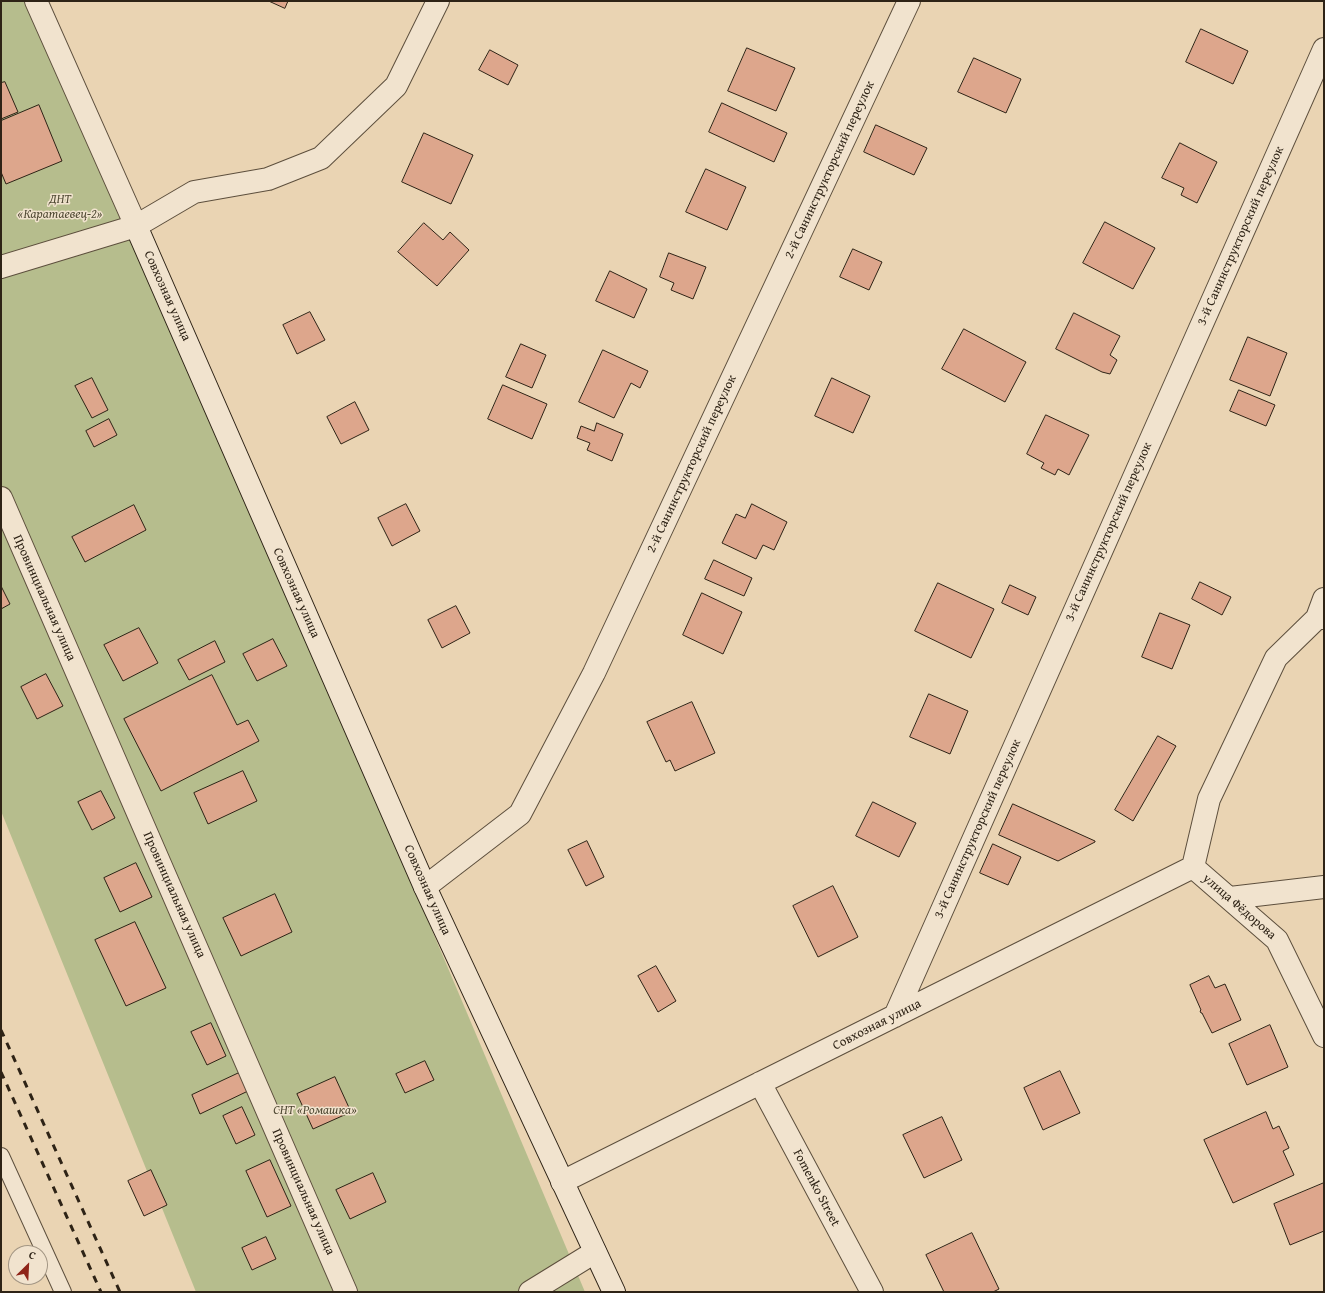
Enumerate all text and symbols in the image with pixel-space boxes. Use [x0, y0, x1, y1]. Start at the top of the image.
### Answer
street label: 2-й Санинструкторский переулок [782, 79, 878, 261]
street label: 3-й Санинструкторский переулок [1194, 144, 1288, 328]
park label: ДНТ «Каратаевец-2» [18, 192, 102, 223]
street label: Совхозная улица [140, 248, 194, 344]
street label: 2-й Санинструкторский переулок [644, 373, 740, 555]
street label: 3-й Санинструкторский переулок [1062, 440, 1156, 624]
street label: Провинциальная улица [9, 532, 79, 664]
street label: Совхозная улица [269, 545, 323, 641]
street label: 3-й Санинструкторский переулок [931, 737, 1025, 921]
street label: Провинциальная улица [139, 829, 209, 961]
street label: Совхозная улица [400, 842, 454, 938]
street label: улица Фёдорова [1199, 871, 1279, 943]
street label: Совхозная улица [830, 996, 924, 1054]
park label: СНТ «Ромашка» [273, 1103, 357, 1119]
street label: Провинциальная улица [268, 1126, 338, 1258]
street label: Fomenko Street [789, 1147, 843, 1229]
north arrow [8, 1245, 48, 1285]
text: С [26, 1246, 39, 1264]

